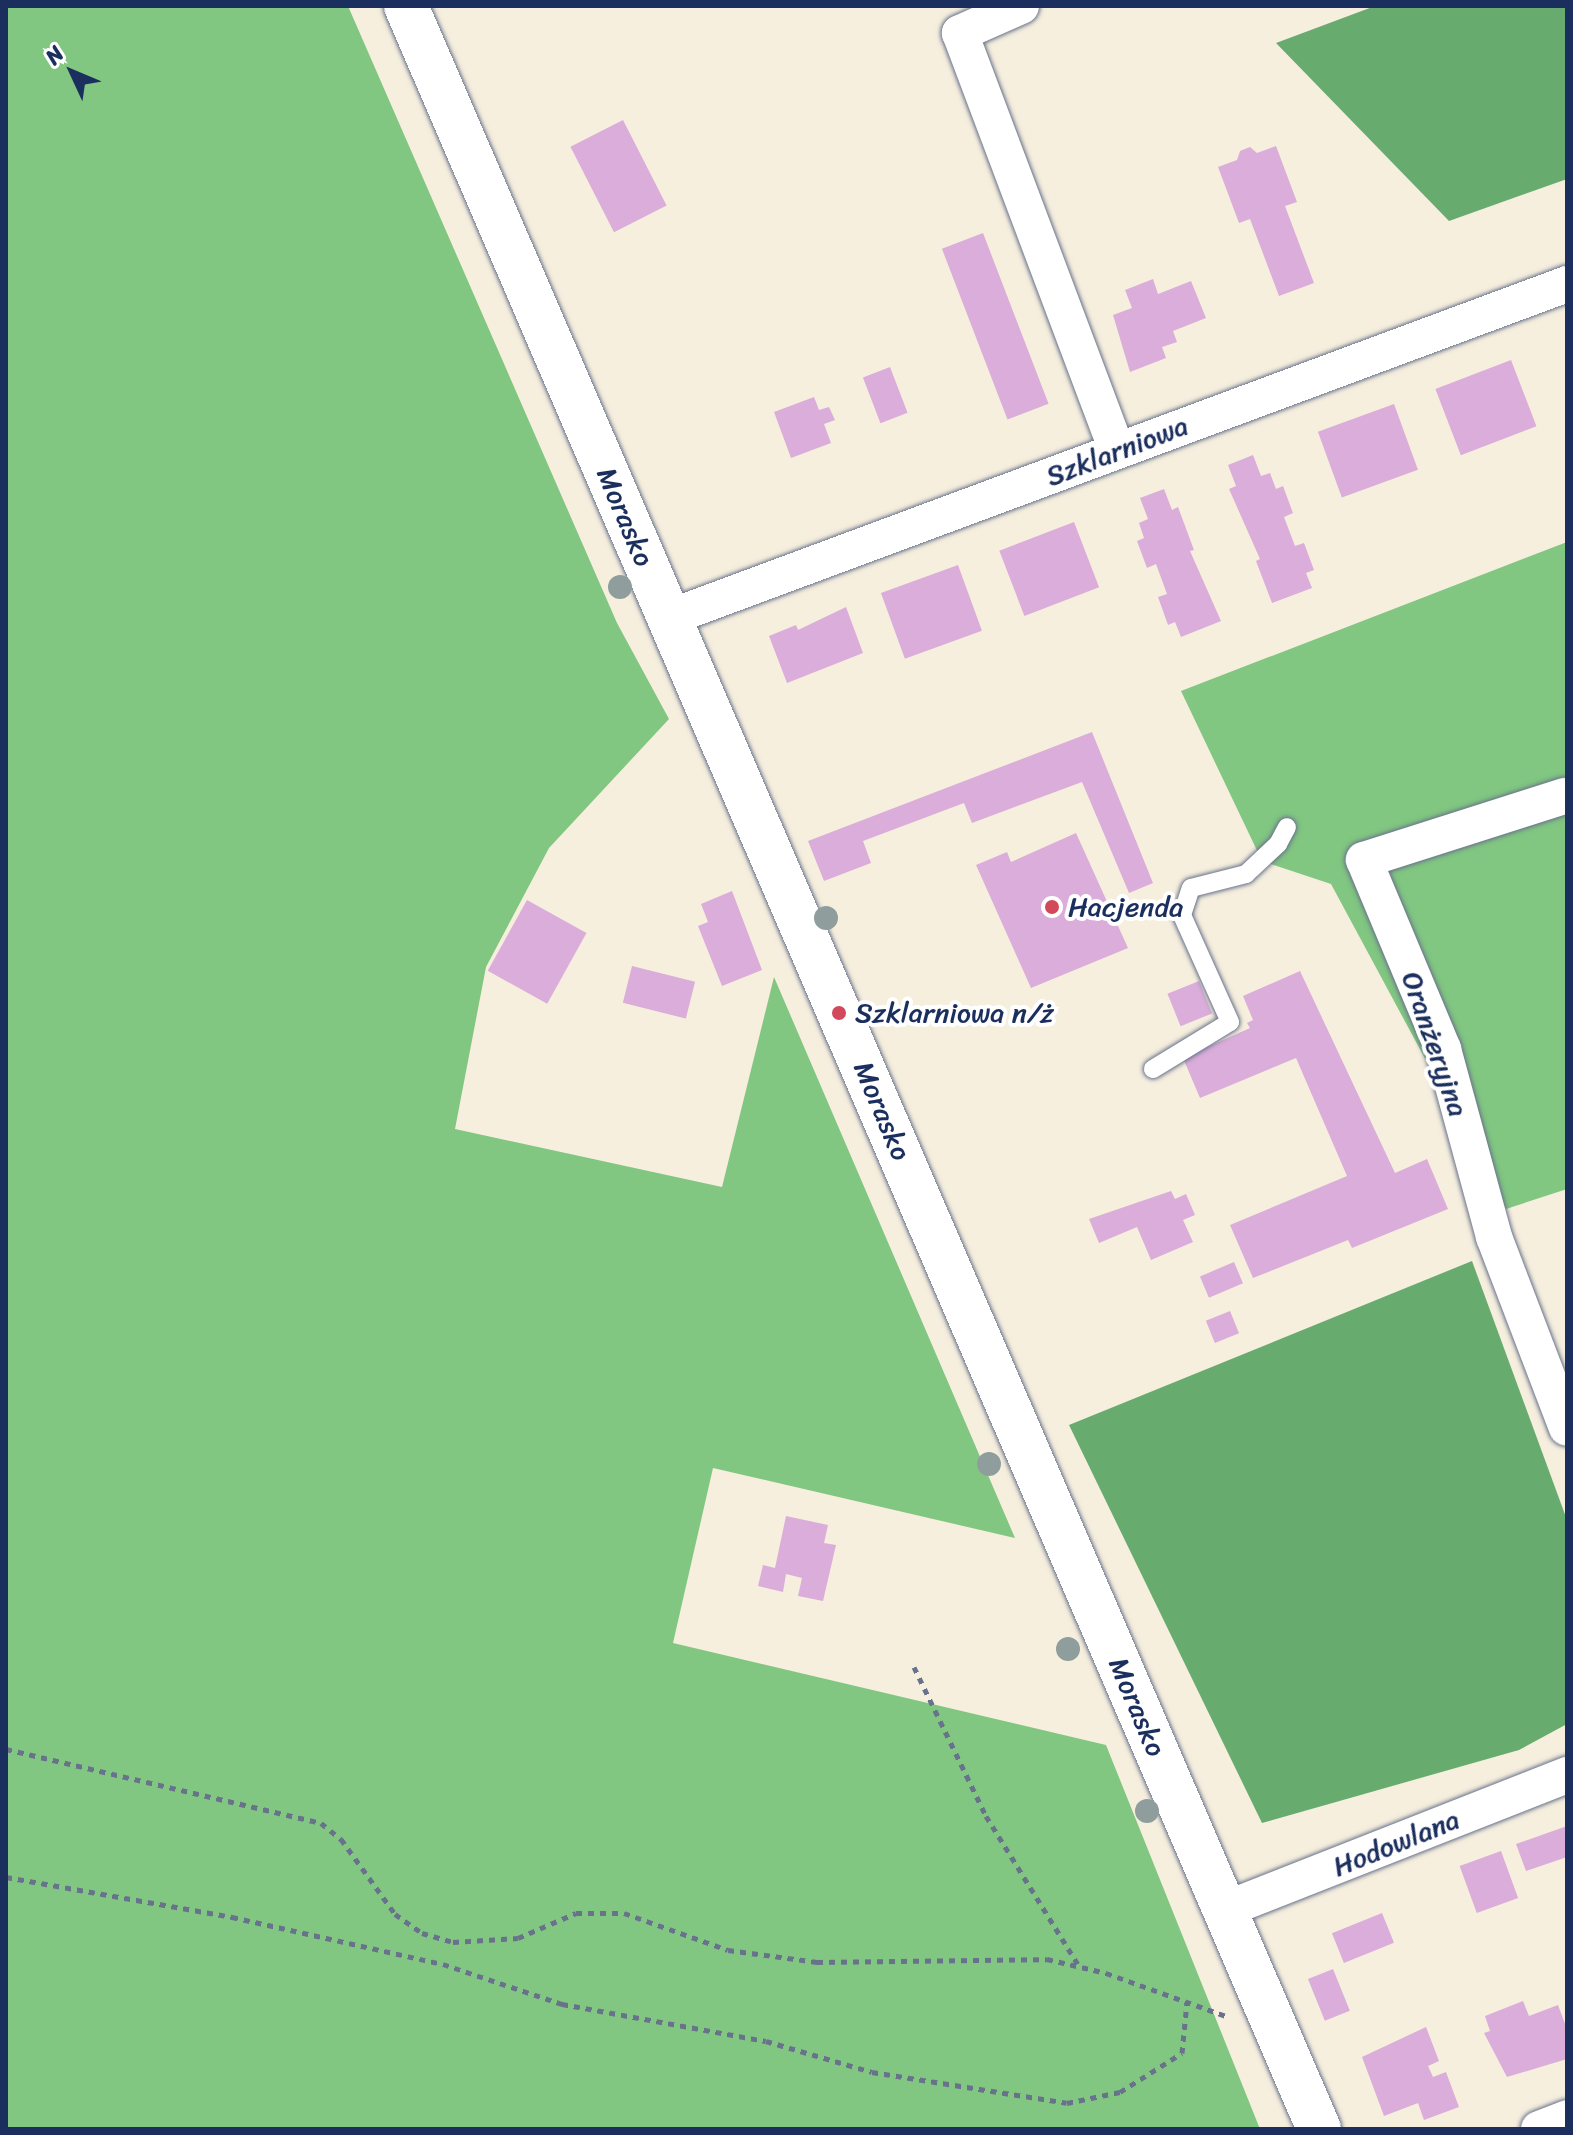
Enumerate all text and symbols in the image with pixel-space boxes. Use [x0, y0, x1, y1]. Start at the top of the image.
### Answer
north arrow [32, 32, 112, 112]
text: N [35, 36, 74, 74]
street label: Szklarniowa [1041, 409, 1193, 493]
street label: Morasko [589, 462, 661, 572]
place label: Hacjenda [1068, 890, 1183, 924]
marker: Hacjenda [1043, 898, 1061, 916]
street label: Oranżeryjna [1395, 967, 1475, 1121]
place label: Szklarniowa n/ż [855, 996, 1054, 1030]
marker: Szklarniowa n/ż [830, 1004, 848, 1022]
street label: Morasko [846, 1056, 918, 1166]
street label: Morasko [1101, 1652, 1173, 1762]
street label: Hodowlana [1328, 1802, 1464, 1884]

